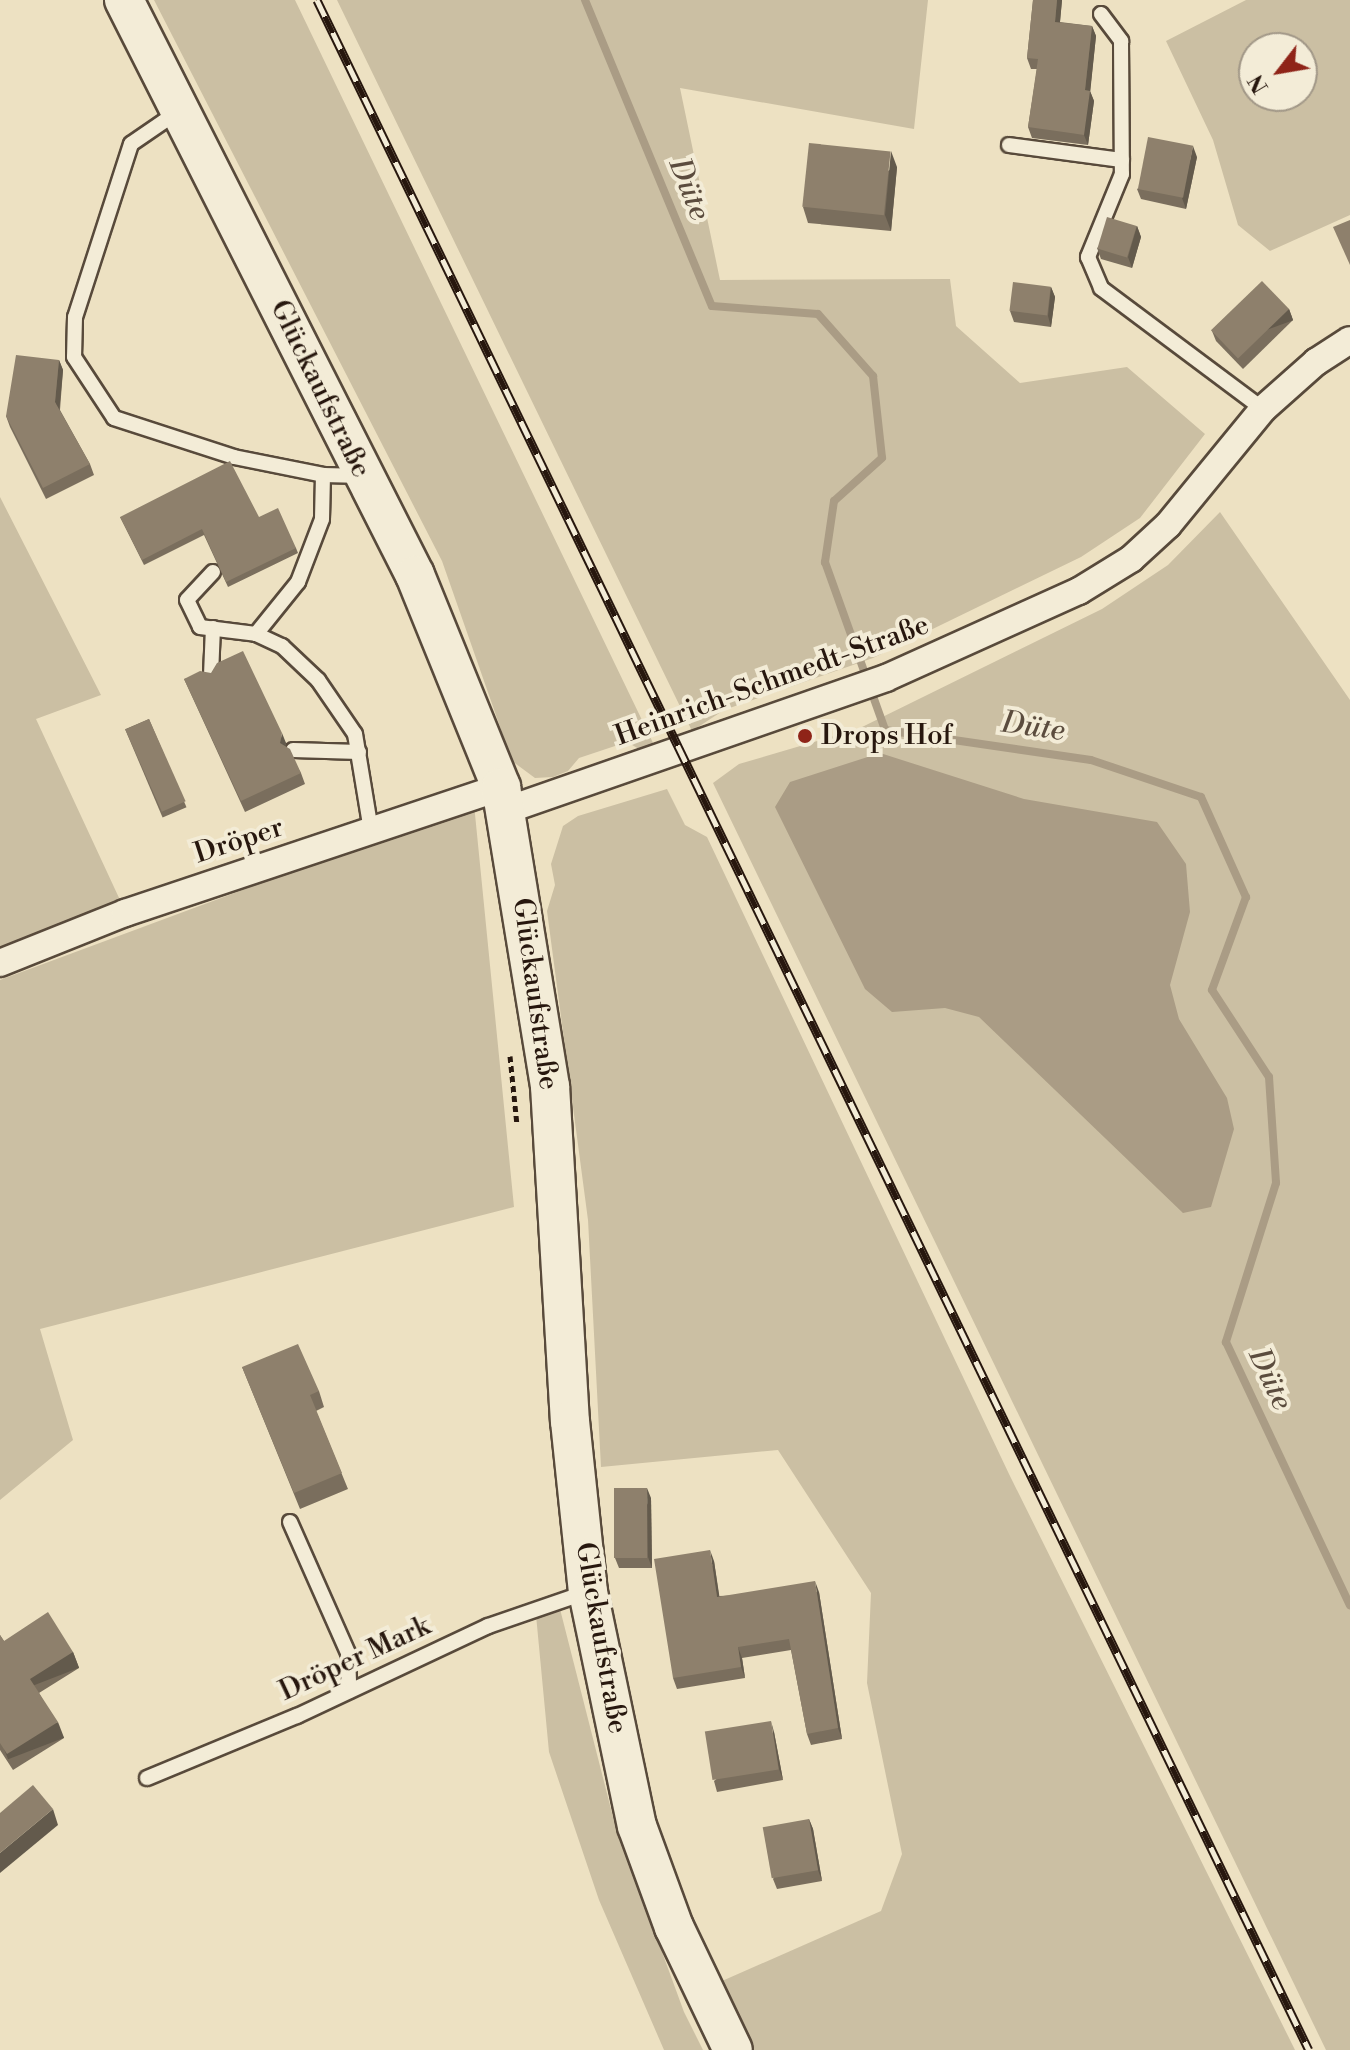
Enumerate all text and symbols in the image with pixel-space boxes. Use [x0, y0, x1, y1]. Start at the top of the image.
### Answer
north arrow [1238, 32, 1318, 112]
text: N [1243, 69, 1275, 98]
water label: Düte [660, 153, 718, 225]
street label: Glückaufstraße [263, 295, 377, 483]
street label: Heinrich-Schmedt-Straße [610, 609, 934, 753]
water label: Düte [999, 705, 1067, 749]
place label: Drops Hof [821, 719, 952, 753]
marker: Drops Hof [796, 727, 814, 745]
street label: Dröper [190, 811, 288, 871]
street label: Glückaufstraße [505, 896, 565, 1092]
water label: Düte [1240, 1342, 1300, 1416]
street label: Glückaufstraße [568, 1540, 634, 1736]
street label: Dröper Mark [274, 1609, 436, 1709]

